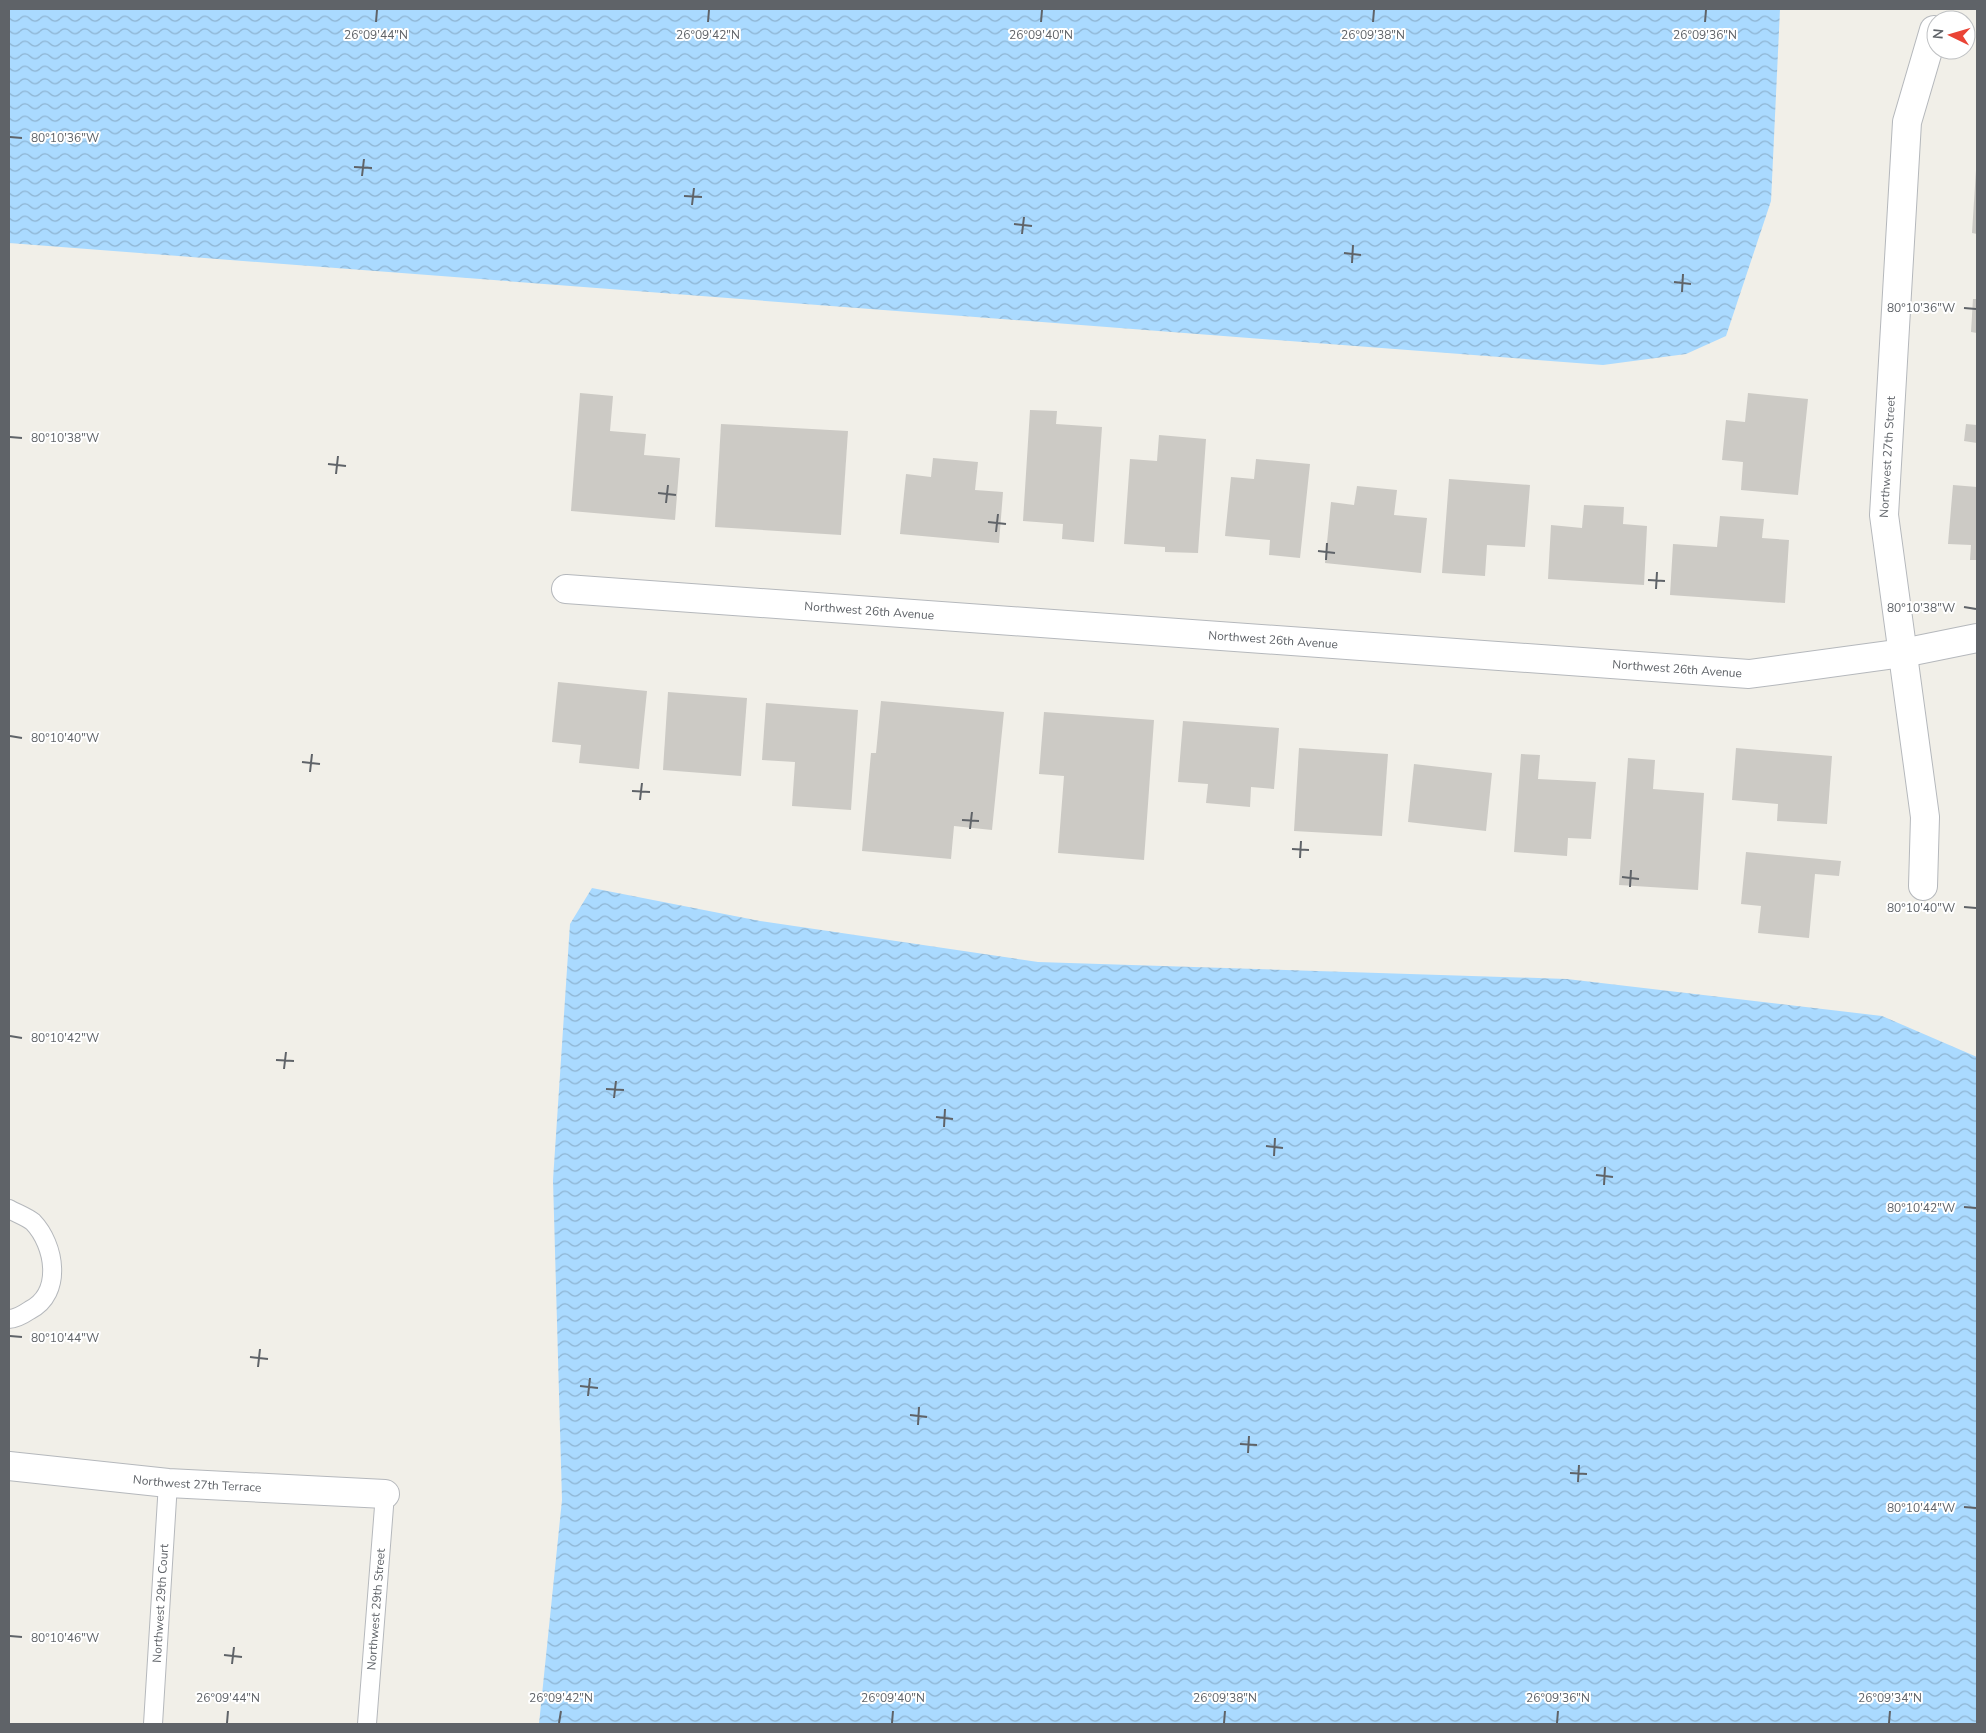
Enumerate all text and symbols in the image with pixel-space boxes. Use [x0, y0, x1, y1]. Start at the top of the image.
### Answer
north arrow [1926, 10, 1976, 60]
text: 26°09'44"N [344, 27, 408, 43]
text: 26°09'42"N [676, 27, 740, 43]
text: 26°09'40"N [1009, 27, 1073, 43]
text: 26°09'38"N [1341, 27, 1405, 43]
text: 26°09'36"N [1673, 27, 1737, 43]
text: N [1929, 28, 1948, 40]
text: 80°10'36"W [31, 130, 99, 146]
text: 80°10'36"W [1887, 300, 1955, 316]
street label: Northwest 27th Street [1876, 395, 1899, 518]
text: 80°10'38"W [31, 430, 99, 446]
street label: Northwest 26th Avenue [804, 598, 935, 623]
text: 80°10'38"W [1887, 600, 1955, 616]
street label: Northwest 26th Avenue [1208, 627, 1339, 652]
street label: Northwest 26th Avenue [1612, 656, 1743, 681]
text: 80°10'40"W [31, 730, 99, 746]
text: 80°10'40"W [1887, 900, 1955, 916]
text: 80°10'42"W [31, 1030, 99, 1046]
text: 80°10'42"W [1887, 1200, 1955, 1216]
text: 80°10'44"W [31, 1330, 99, 1346]
street label: Northwest 27th Terrace [132, 1471, 262, 1496]
text: 80°10'44"W [1887, 1500, 1955, 1516]
street label: Northwest 29th Court [149, 1543, 172, 1663]
street label: Northwest 29th Street [363, 1547, 389, 1671]
text: 80°10'46"W [31, 1630, 99, 1646]
text: 26°09'44"N [196, 1690, 260, 1706]
text: 26°09'42"N [529, 1690, 593, 1706]
text: 26°09'40"N [861, 1690, 925, 1706]
text: 26°09'38"N [1193, 1690, 1257, 1706]
text: 26°09'36"N [1526, 1690, 1590, 1706]
text: 26°09'34"N [1858, 1690, 1922, 1706]

